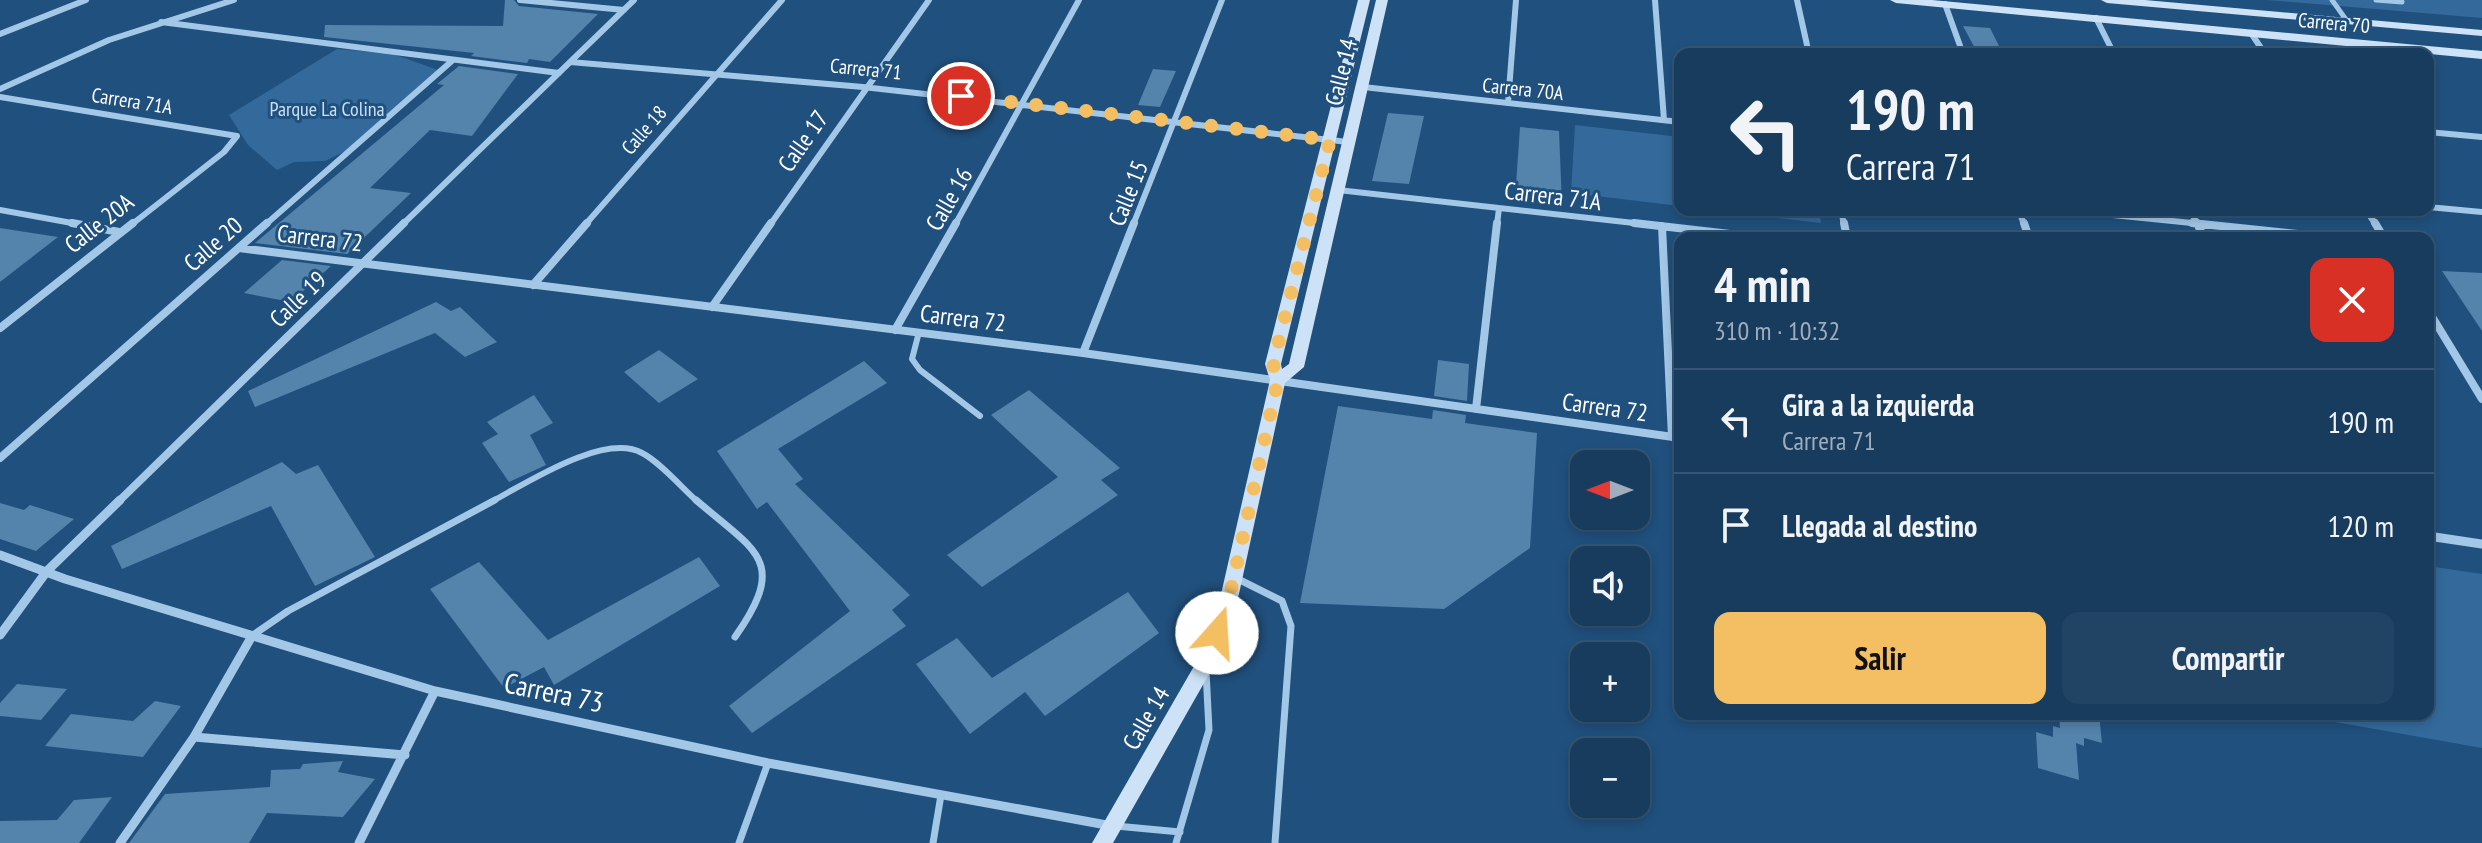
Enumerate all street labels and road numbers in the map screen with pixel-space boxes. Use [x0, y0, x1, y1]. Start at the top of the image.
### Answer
street label: Carrera 70 [2297, 7, 2371, 39]
street label: Calle 14 [1318, 35, 1364, 109]
street label: Carrera 71 [829, 52, 903, 86]
street label: Carrera 70A [1481, 72, 1565, 106]
street label: Carrera 71A [90, 82, 175, 120]
street label: Calle 18 [616, 100, 672, 160]
street label: Calle 17 [771, 104, 835, 178]
street label: Calle 15 [1101, 156, 1155, 230]
street label: Calle 16 [919, 162, 979, 236]
street label: Carrera 71A [1503, 175, 1604, 217]
street label: Calle 20A [58, 186, 140, 260]
street label: Calle 20 [177, 210, 249, 278]
street label: Carrera 72 [275, 217, 365, 259]
street label: Calle 19 [263, 264, 333, 334]
street label: Carrera 72 [918, 297, 1008, 339]
street label: Carrera 72 [1560, 386, 1650, 428]
street label: Carrera 73 [501, 663, 607, 721]
street label: Calle 14 [1116, 681, 1177, 755]

